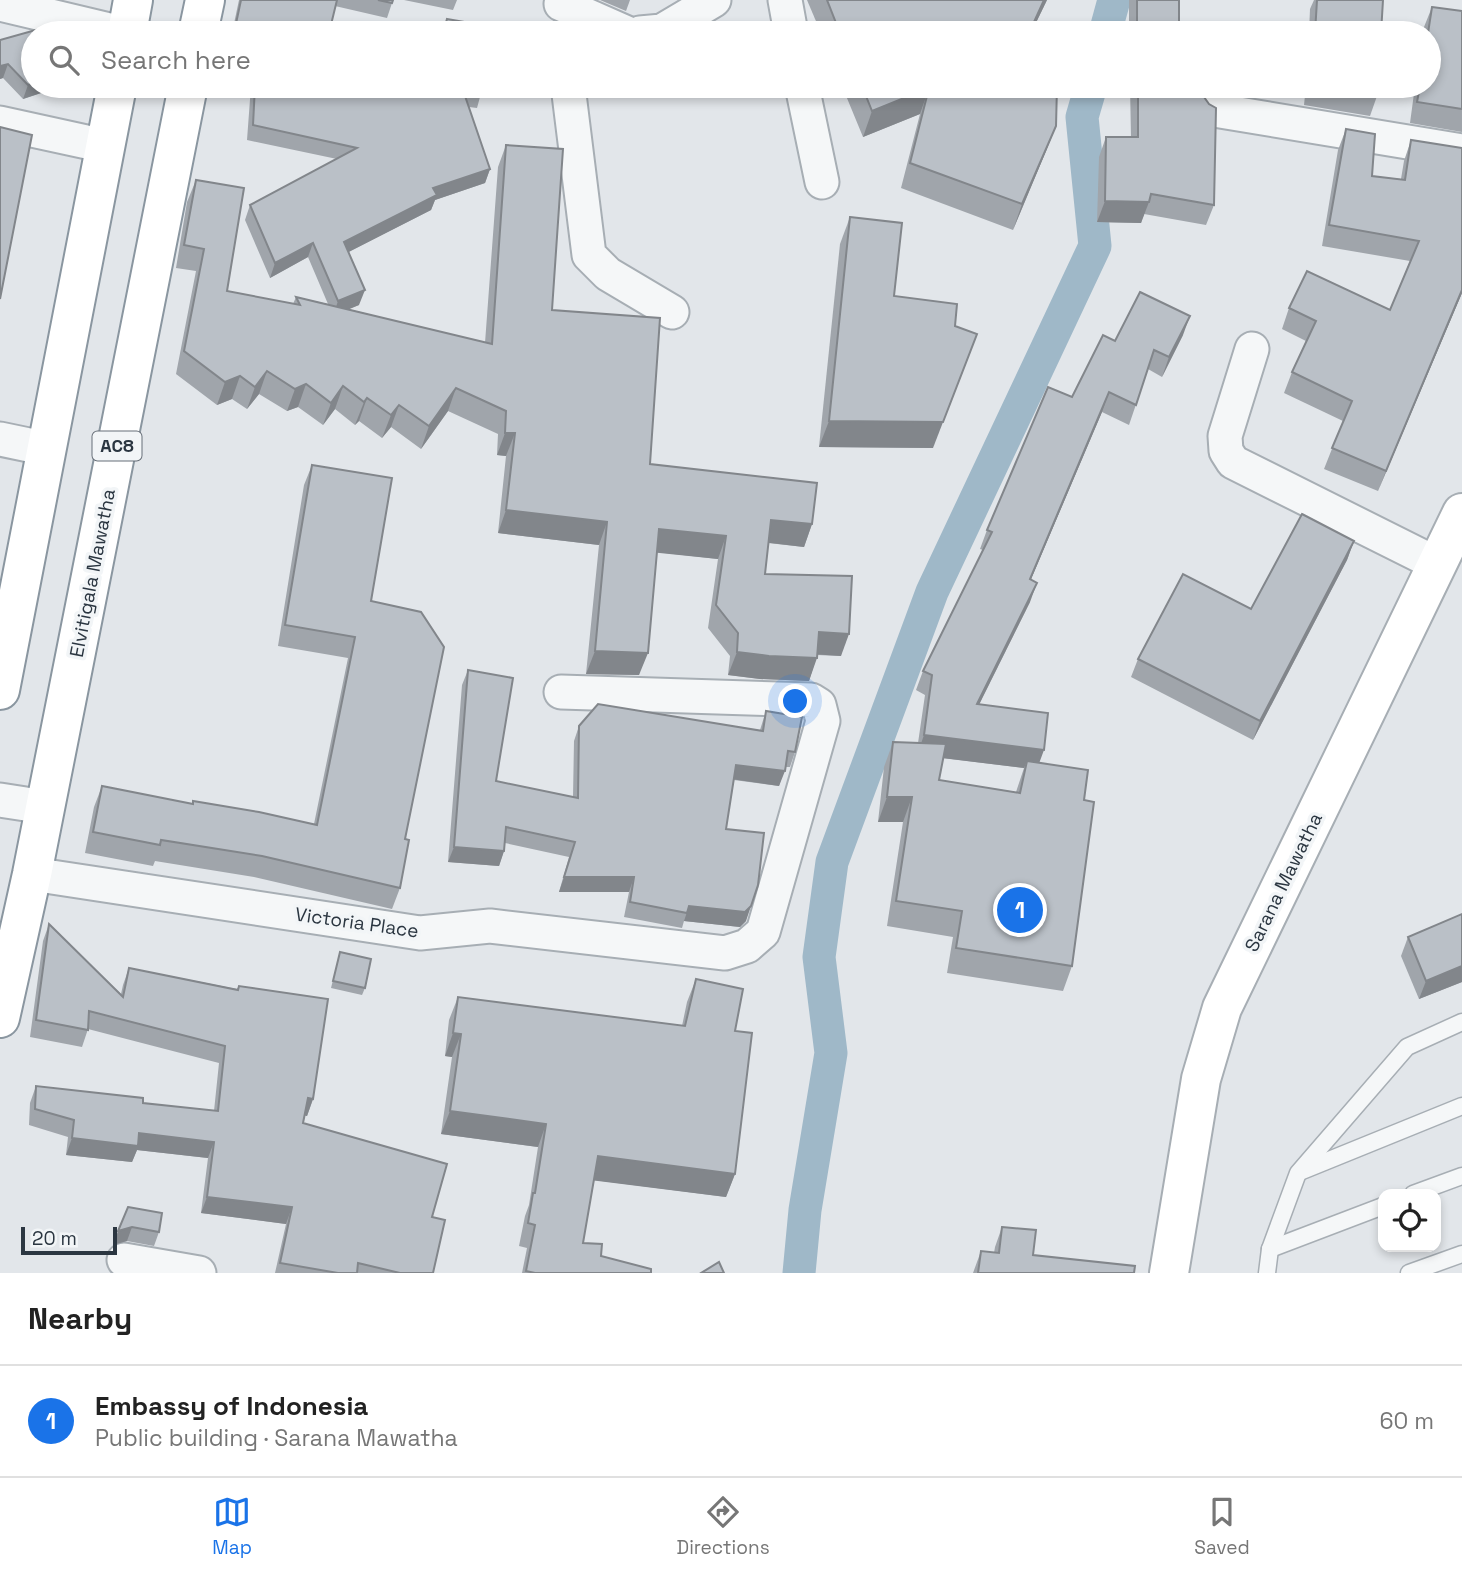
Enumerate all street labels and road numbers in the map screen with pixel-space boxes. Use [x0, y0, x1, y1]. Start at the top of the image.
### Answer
road number: AC8 [92, 432, 142, 461]
street label: Elvitigala Mawatha [64, 487, 121, 659]
street label: Sarana Mawatha [1239, 809, 1328, 956]
street label: Victoria Place [294, 901, 420, 944]

